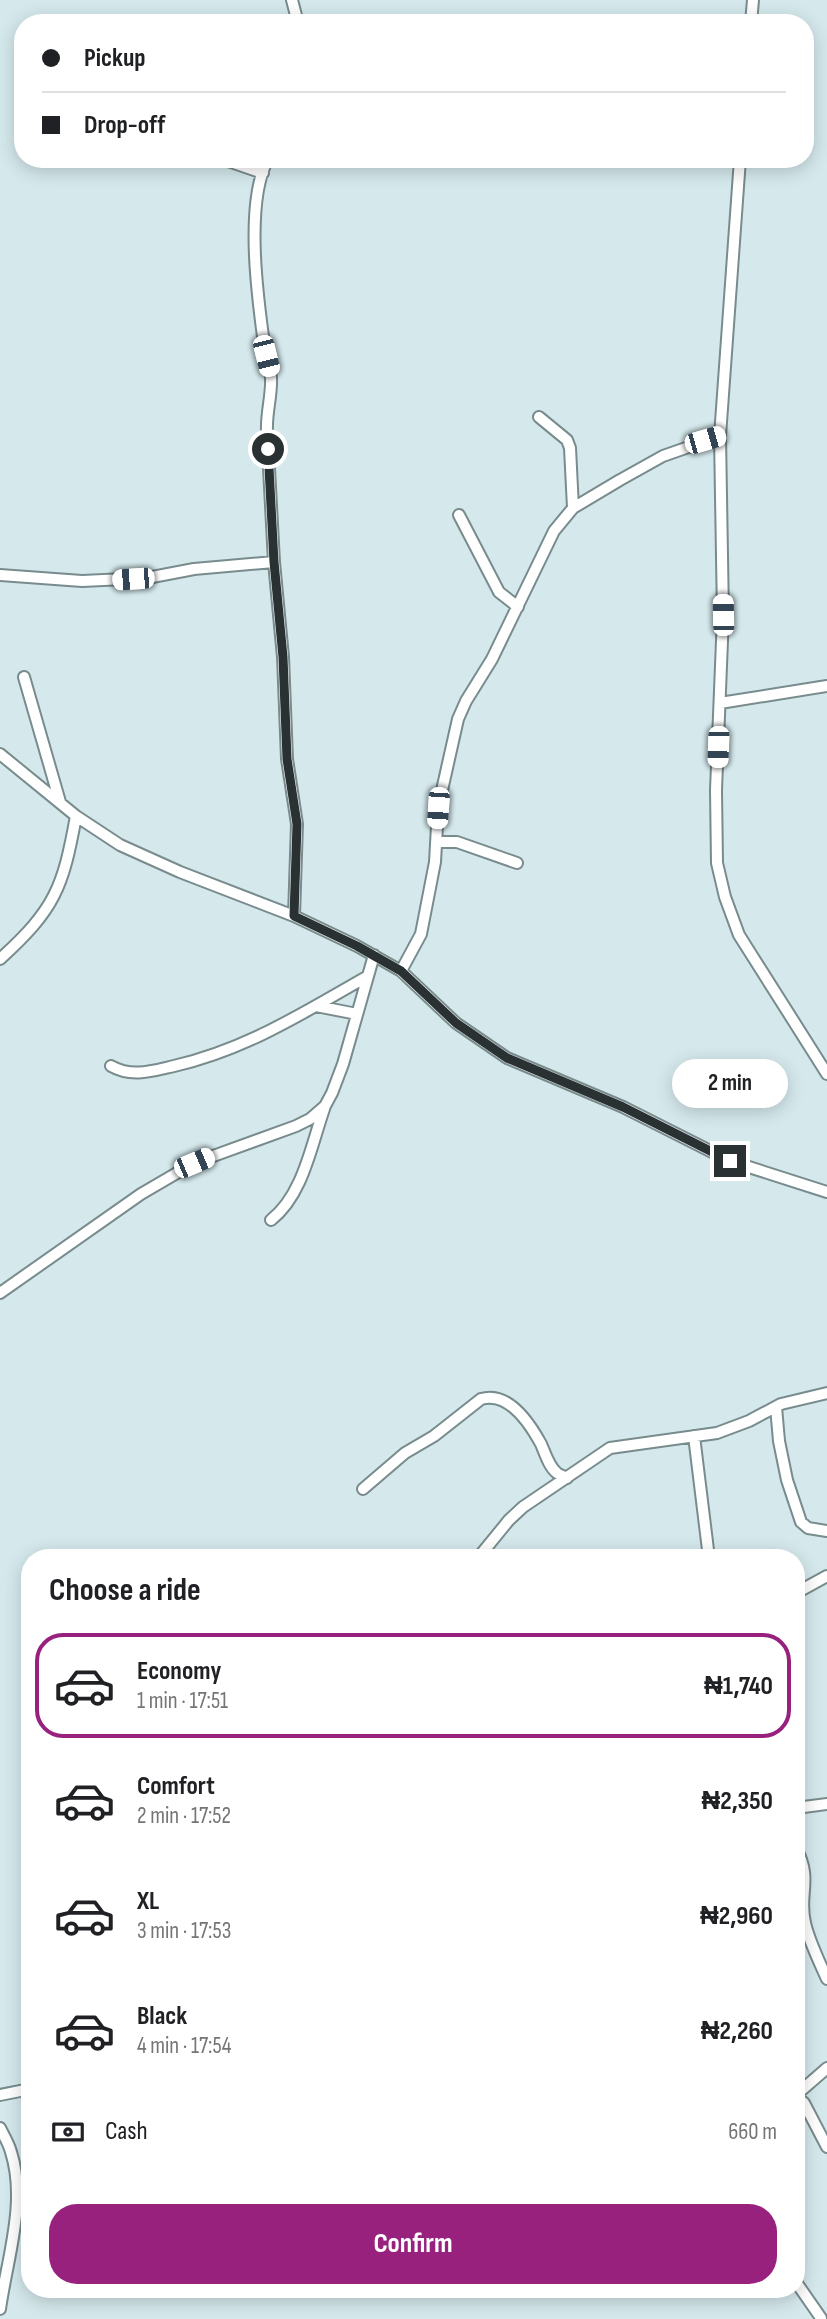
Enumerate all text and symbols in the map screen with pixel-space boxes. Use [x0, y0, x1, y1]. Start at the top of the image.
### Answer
text: Pickup [84, 43, 146, 74]
text: Drop-off [84, 110, 165, 141]
car [251, 333, 282, 379]
car [682, 424, 729, 456]
route start [252, 433, 284, 465]
car [112, 567, 155, 591]
car [713, 594, 734, 636]
car [707, 726, 730, 768]
car [427, 786, 450, 830]
callout: 2 min [672, 1060, 788, 1108]
text: 2 min [708, 1069, 752, 1097]
car [171, 1145, 218, 1181]
route end [714, 1145, 746, 1177]
text: Choose a ride [49, 1571, 201, 1610]
icon: car [53, 1654, 116, 1717]
text: Economy [137, 1656, 221, 1687]
text: ₦1,740 [704, 1671, 773, 1702]
text: 1 min · 17:51 [137, 1687, 228, 1715]
icon: car [53, 1769, 116, 1832]
text: Comfort [137, 1771, 215, 1802]
text: ₦2,350 [701, 1786, 773, 1817]
text: 2 min · 17:52 [137, 1802, 231, 1830]
icon: car [53, 1884, 116, 1947]
text: XL [137, 1886, 159, 1917]
text: ₦2,960 [700, 1901, 773, 1932]
text: 3 min · 17:53 [137, 1917, 231, 1945]
icon: car [53, 1999, 116, 2062]
text: Black [137, 2001, 187, 2032]
text: ₦2,260 [701, 2016, 773, 2047]
text: 4 min · 17:54 [137, 2032, 231, 2060]
icon: cash [49, 2113, 87, 2151]
text: Cash [105, 2116, 148, 2147]
text: 660 m [728, 2118, 777, 2146]
button: Confirm [49, 2204, 777, 2284]

